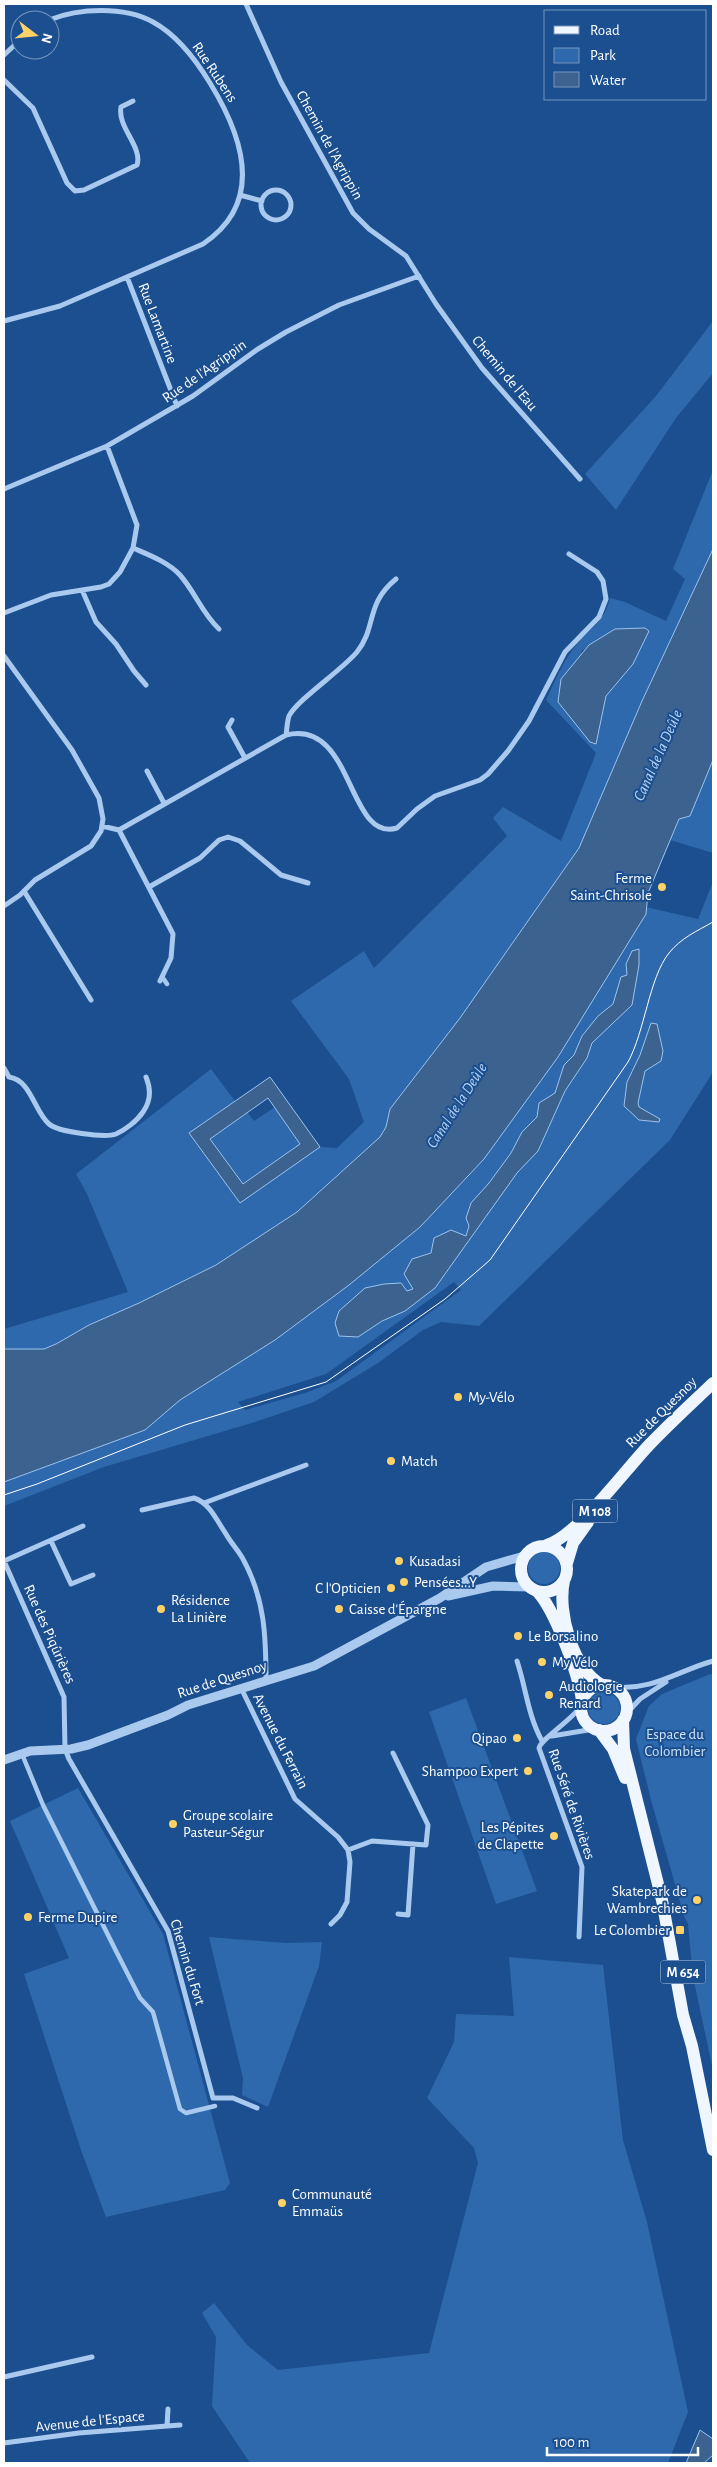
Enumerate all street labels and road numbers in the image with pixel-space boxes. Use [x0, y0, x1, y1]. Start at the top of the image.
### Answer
street label: Rue Rubens [189, 40, 240, 105]
street label: Chemin de l'Agrippin [293, 88, 366, 202]
street label: Rue Lamartine [135, 281, 180, 366]
street label: Chemin de l'Eau [469, 333, 541, 414]
street label: Rue de l'Agrippin [160, 337, 249, 406]
street label: Rue de Quesnoy [623, 1374, 700, 1451]
road number: M 108 [572, 1500, 618, 1522]
street label: Rue des Piqûrières [21, 1582, 78, 1686]
street label: Rue de Quesnoy [176, 1658, 269, 1701]
street label: Avenue du Ferrain [250, 1691, 311, 1791]
street label: Rue Séré de Rivières [546, 1747, 598, 1862]
street label: Chemin du Fort [167, 1917, 208, 2007]
road number: M 654 [660, 1960, 706, 1984]
street label: Avenue de l'Espace [35, 2408, 145, 2435]

